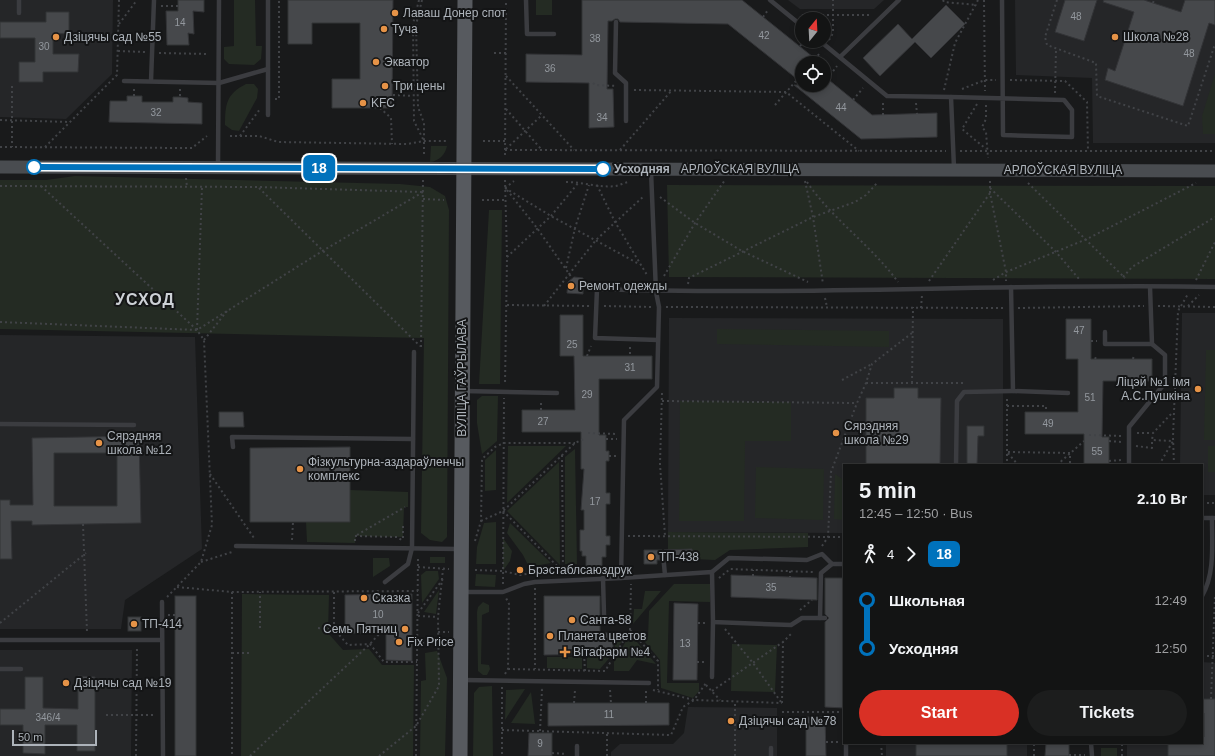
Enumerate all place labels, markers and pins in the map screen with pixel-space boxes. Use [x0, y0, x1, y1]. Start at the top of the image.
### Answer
place label: Лаваш Донер спот [403, 6, 507, 20]
marker: Лаваш Донер спот [390, 8, 400, 18]
place label: Туча [392, 22, 418, 36]
marker: Туча [379, 24, 389, 34]
place label: Дзіцячы сад №55 [64, 30, 162, 44]
place label: Школа №28 [1123, 30, 1189, 44]
marker: Дзіцячы сад №55 [51, 32, 61, 42]
marker: Школа №28 [1110, 32, 1120, 42]
place label: Экватор [384, 55, 430, 69]
marker: Экватор [371, 57, 381, 67]
place label: Три цены [393, 79, 445, 93]
marker: Три цены [380, 81, 390, 91]
place label: KFC [371, 96, 395, 110]
marker: KFC [358, 98, 368, 108]
unlabelled marker [26, 159, 42, 175]
marker: Усходняя [595, 161, 611, 177]
place label: Усходняя [614, 162, 670, 176]
place label: Ремонт одежды [579, 279, 667, 293]
marker: Ремонт одежды [566, 281, 576, 291]
place label: Ліцэй №1 імя А.С.Пушкіна [1116, 375, 1190, 403]
marker: Ліцэй №1 імя А.С.Пушкіна [1193, 384, 1203, 394]
place label: Сярэдняя школа №29 [844, 419, 909, 447]
marker: Сярэдняя школа №29 [831, 428, 841, 438]
place label: Сярэдняя школа №12 [107, 429, 172, 457]
marker: Сярэдняя школа №12 [94, 438, 104, 448]
place label: Фізкультурна-аздараўленчы комплекс [308, 455, 464, 483]
marker: Фізкультурна-аздараўленчы комплекс [295, 464, 305, 474]
place label: ТП-438 [659, 550, 699, 564]
marker: ТП-438 [646, 552, 656, 562]
place label: Брэстаблсаюздрук [528, 563, 632, 577]
marker: Брэстаблсаюздрук [515, 565, 525, 575]
place label: Сказка [372, 591, 411, 605]
marker: Сказка [359, 593, 369, 603]
place label: Санта-58 [580, 613, 632, 627]
marker: Санта-58 [567, 615, 577, 625]
place label: ТП-414 [142, 617, 182, 631]
marker: ТП-414 [129, 619, 139, 629]
place label: Семь Пятниц [323, 622, 397, 636]
marker: Семь Пятниц [400, 624, 410, 634]
place label: Планета цветов [558, 629, 646, 643]
marker: Планета цветов [545, 631, 555, 641]
place label: Fix Price [407, 635, 454, 649]
marker: Fix Price [394, 637, 404, 647]
place label: Вітафарм №4 [573, 645, 650, 659]
marker: Вітафарм №4 [560, 647, 570, 657]
place label: Дзіцячы сад №19 [74, 676, 172, 690]
marker: Дзіцячы сад №19 [61, 678, 71, 688]
place label: Дзіцячы сад №78 [739, 714, 837, 728]
marker: Дзіцячы сад №78 [726, 716, 736, 726]

